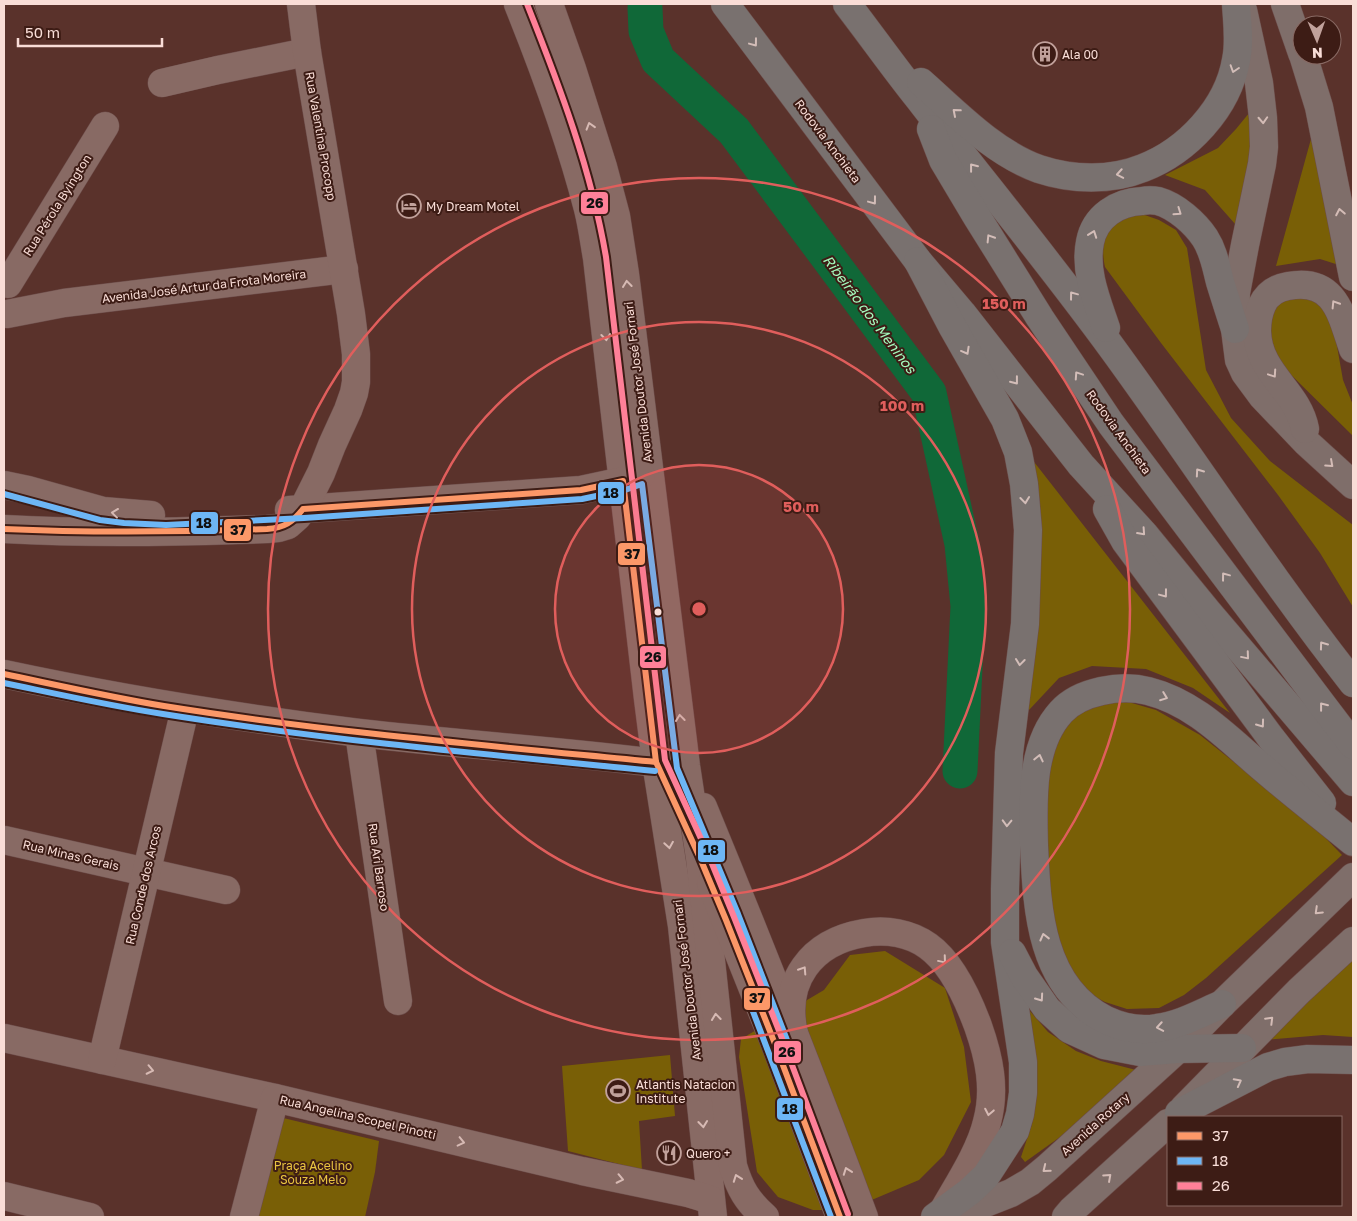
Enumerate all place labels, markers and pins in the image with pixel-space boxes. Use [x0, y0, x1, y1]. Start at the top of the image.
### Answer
building icon: Ala 00 [1032, 41, 1058, 67]
place label: Ala 00 [1062, 47, 1098, 62]
hotel icon: My Dream Motel [396, 193, 422, 219]
place label: My Dream Motel [426, 199, 520, 214]
centre of rings [690, 600, 708, 618]
unlabelled marker [653, 607, 663, 617]
place label: Atlantis Natacion Institute [636, 1077, 735, 1106]
sports icon: Atlantis Natacion Institute [605, 1078, 631, 1104]
restaurant icon: Quero + [656, 1140, 682, 1166]
place label: Quero + [686, 1146, 730, 1161]

